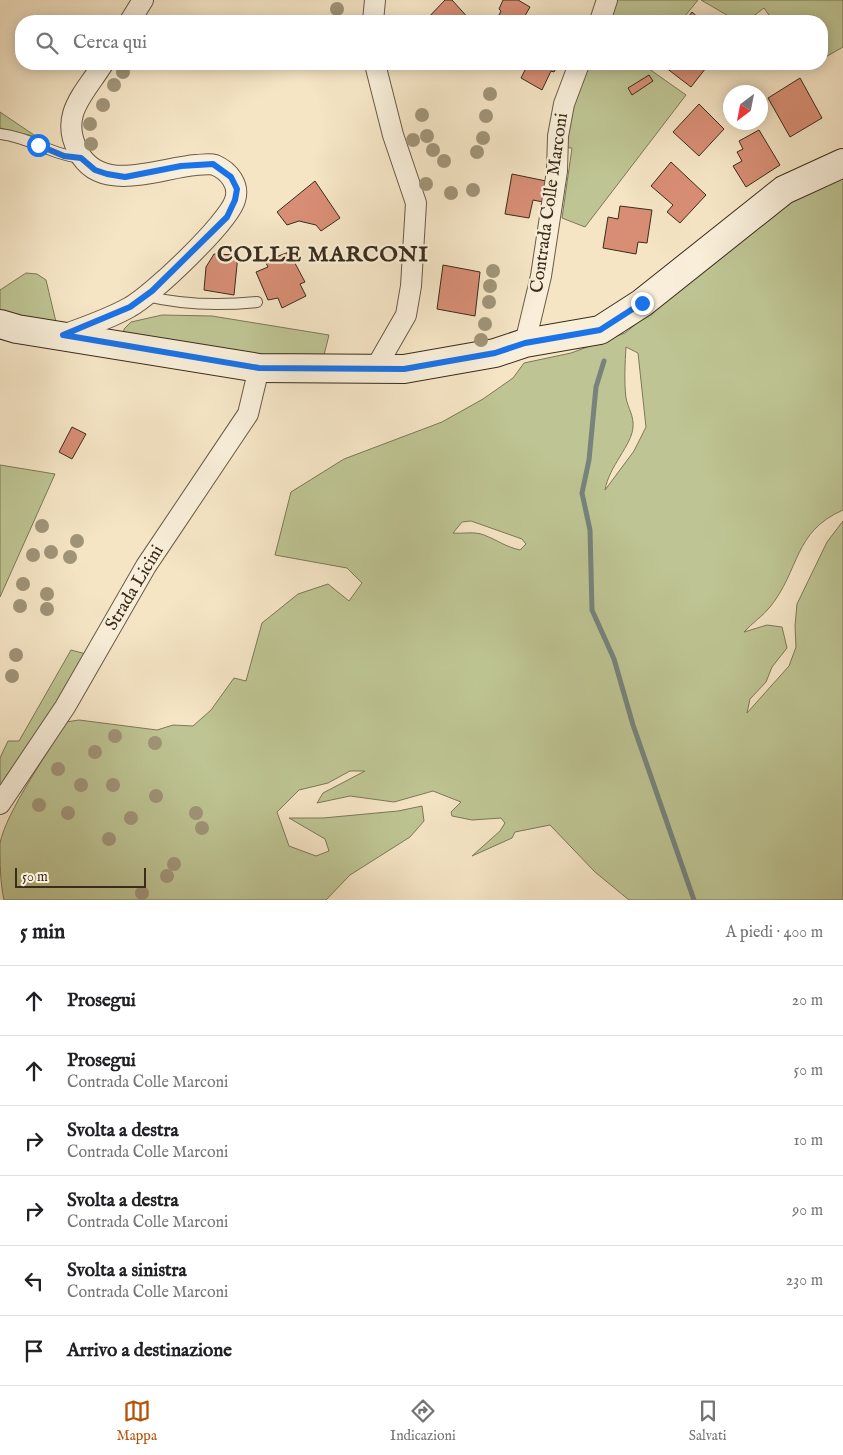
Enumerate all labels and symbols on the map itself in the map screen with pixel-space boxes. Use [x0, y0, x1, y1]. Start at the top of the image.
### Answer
north arrow [723, 85, 768, 130]
street label: Contrada Colle Marconi [526, 111, 574, 294]
route start [27, 134, 50, 157]
district label: COLLE MARCONI [217, 241, 429, 269]
route end [631, 292, 654, 315]
street label: Strada Licini [101, 541, 170, 635]
scale bar [15, 865, 146, 888]

